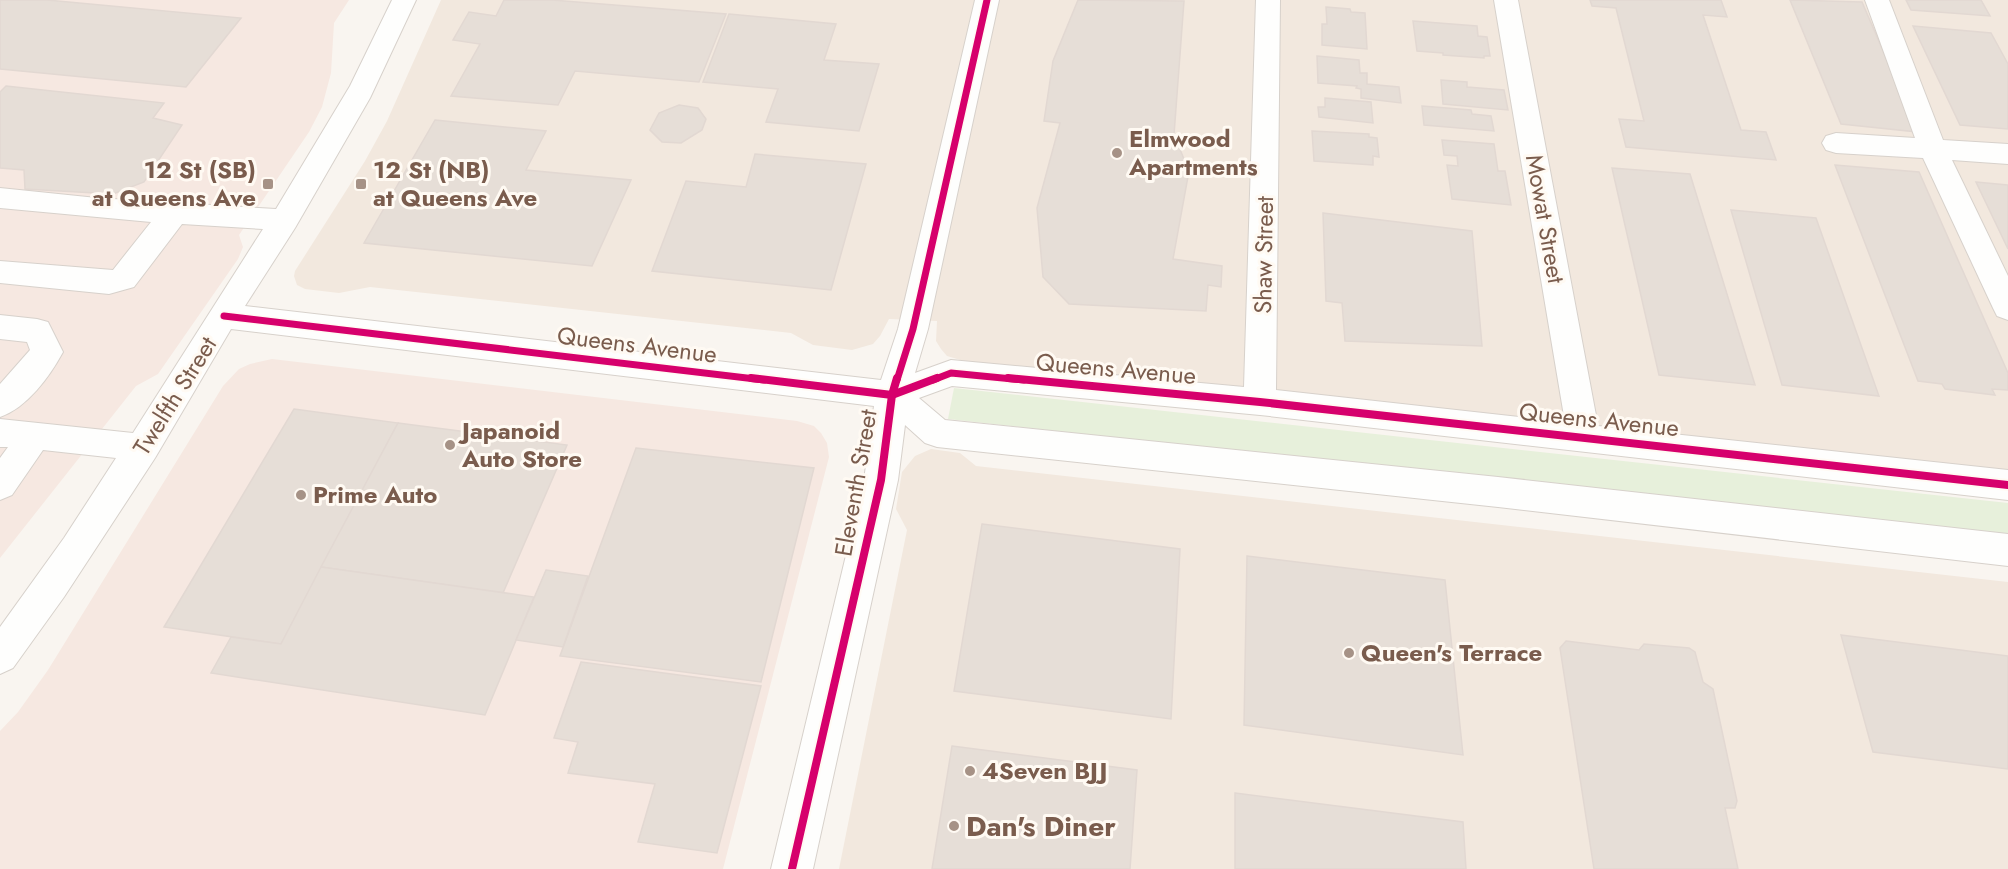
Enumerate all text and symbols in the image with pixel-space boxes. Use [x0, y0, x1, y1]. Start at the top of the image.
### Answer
place label: Elmwood Apartments [1128, 121, 1258, 184]
marker: Elmwood Apartments [1110, 146, 1124, 160]
place label: 12 St (SB) at Queens Ave [92, 152, 256, 215]
place label: 12 St (NB) at Queens Ave [373, 152, 537, 215]
street label: Mowat Street [1517, 152, 1574, 286]
marker: 12 St (SB) at Queens Ave [261, 177, 275, 191]
marker: 12 St (NB) at Queens Ave [354, 177, 368, 191]
street label: Shaw Street [1245, 195, 1282, 314]
street label: Queens Avenue [555, 317, 719, 372]
street label: Twelfth Street [124, 329, 225, 462]
street label: Queens Avenue [1035, 344, 1198, 393]
street label: Queens Avenue [1517, 394, 1681, 445]
street label: Eleventh Street [825, 406, 886, 559]
place label: Japanoid Auto Store [458, 413, 582, 476]
marker: Japanoid Auto Store [443, 438, 457, 452]
place label: Prime Auto [313, 477, 437, 512]
marker: Prime Auto [294, 488, 308, 502]
place label: Queen's Terrace [1361, 635, 1542, 670]
marker: Queen's Terrace [1342, 646, 1356, 660]
place label: 4Seven BJJ [982, 753, 1107, 788]
marker: 4Seven BJJ [963, 764, 977, 778]
place label: Dan's Diner [966, 806, 1116, 847]
marker: Dan's Diner [947, 819, 961, 833]

